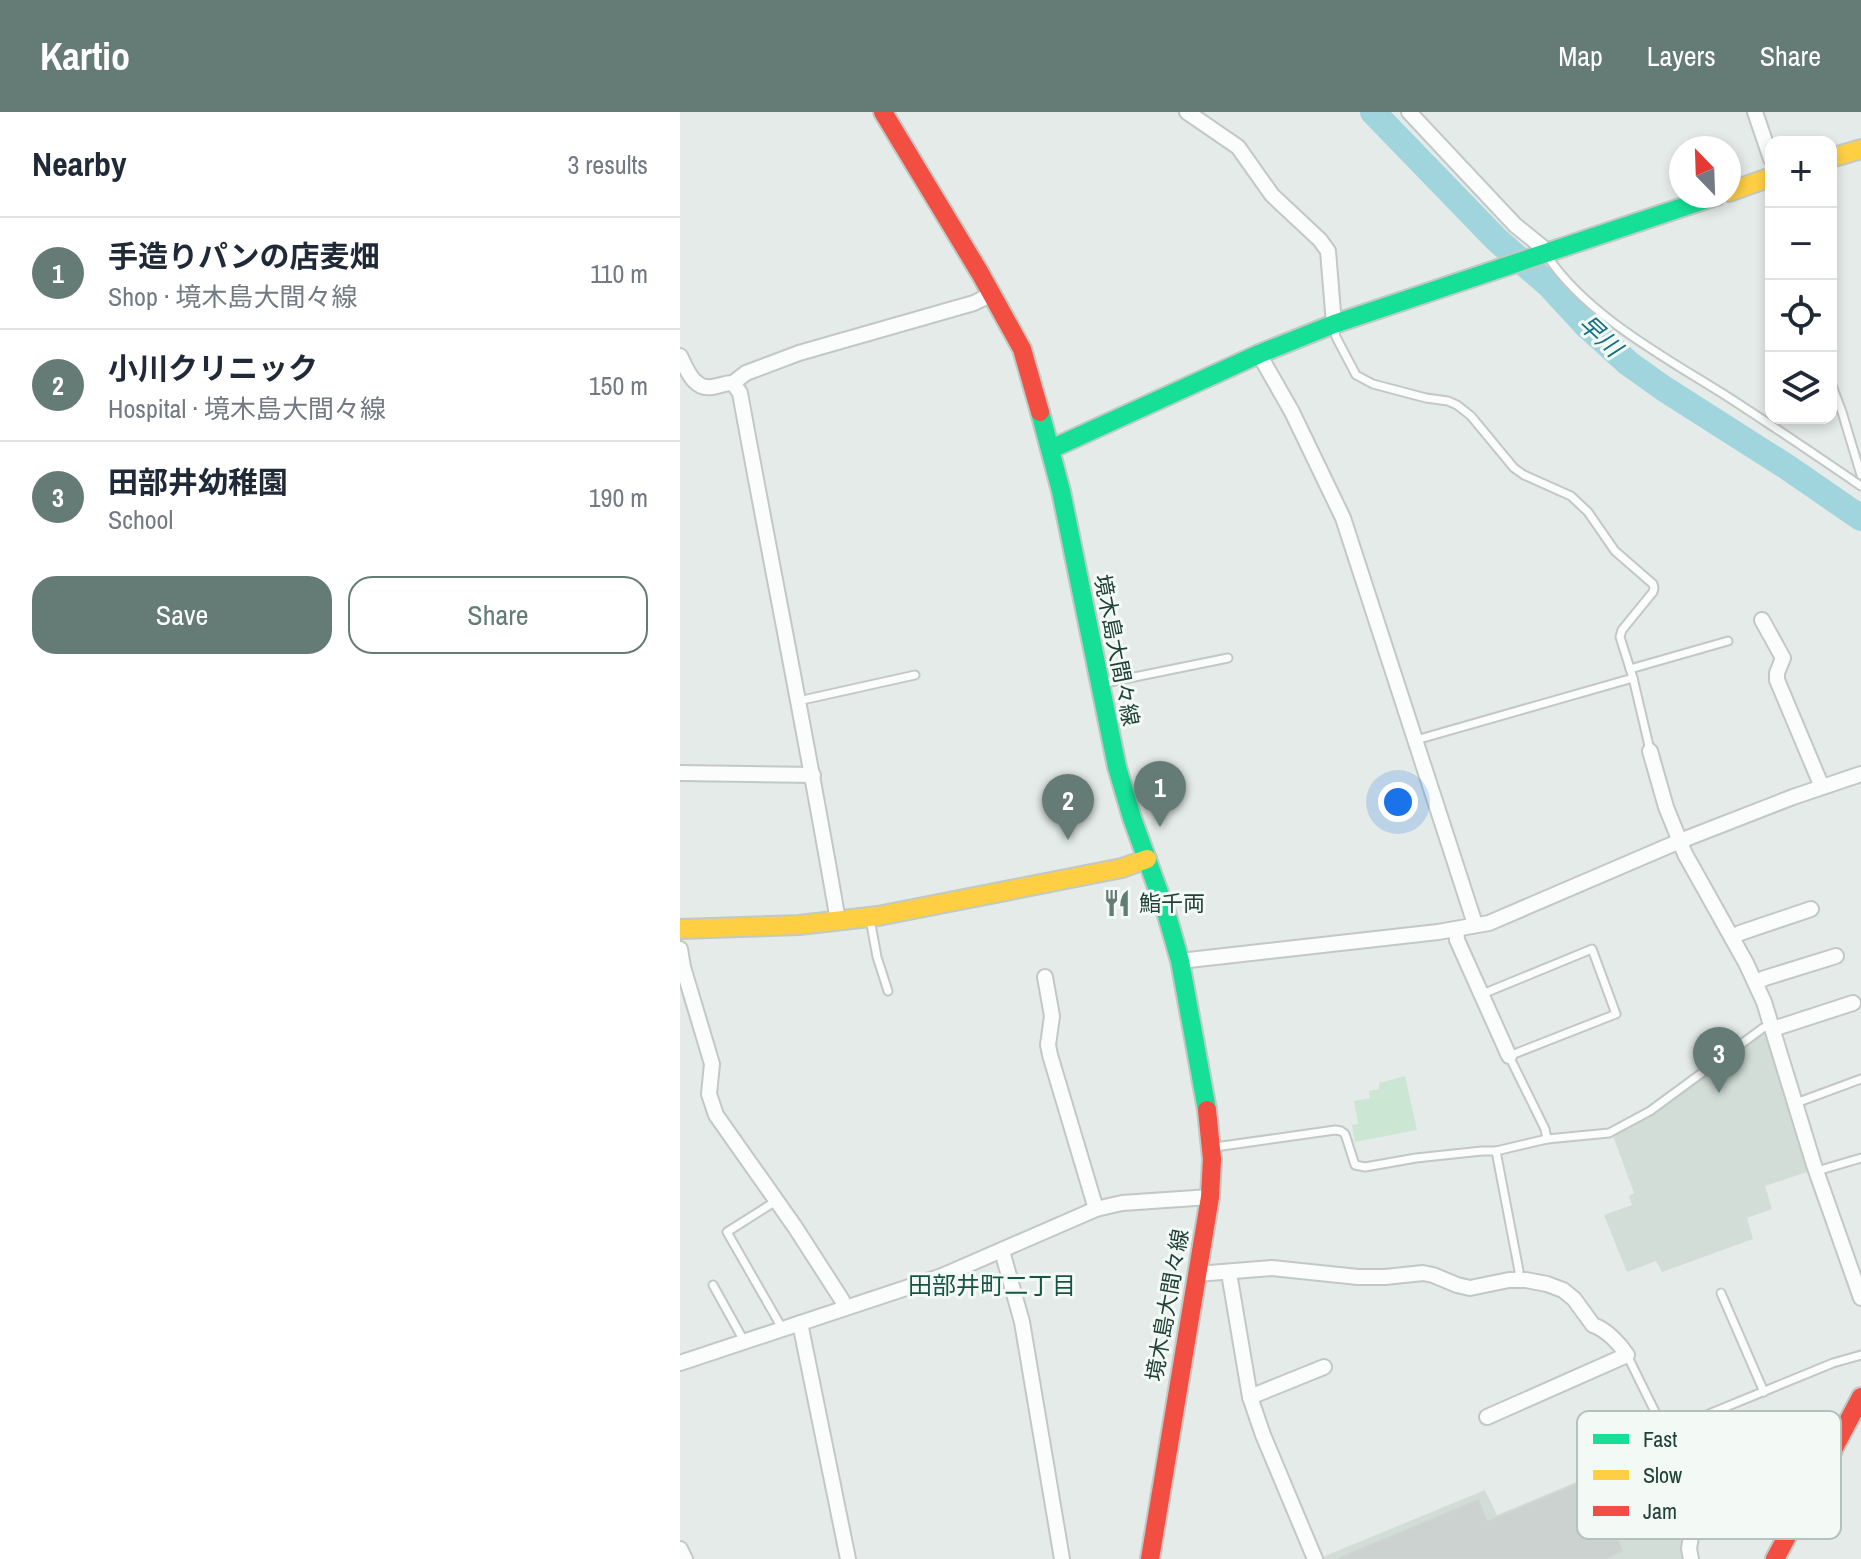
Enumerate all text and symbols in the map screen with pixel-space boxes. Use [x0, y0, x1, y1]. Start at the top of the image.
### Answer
text: Kartio [40, 31, 130, 82]
text: Map [1558, 37, 1603, 75]
text: Layers [1647, 37, 1716, 75]
text: Share [1760, 37, 1821, 75]
north arrow [1669, 136, 1741, 208]
map controls [1765, 136, 1837, 424]
button: + [1765, 136, 1837, 208]
text: Nearby [32, 141, 127, 187]
text: 3 results [567, 147, 648, 182]
button: − [1765, 208, 1837, 280]
text: 手造りパンの店麦畑 [108, 236, 380, 276]
text: 1 [52, 256, 64, 291]
text: 110 m [590, 256, 648, 291]
text: Shop · 境木島大間々線 [108, 279, 358, 314]
button: locate [1765, 280, 1837, 352]
water label: 早川 [1572, 307, 1631, 365]
text: 小川クリニック [108, 348, 318, 388]
button: layers [1765, 352, 1837, 424]
text: 2 [52, 368, 64, 403]
text: 150 m [589, 368, 648, 403]
text: Hospital · 境木島大間々線 [108, 391, 386, 426]
text: 田部井幼稚園 [108, 462, 288, 502]
text: 3 [52, 480, 64, 515]
text: 190 m [589, 480, 648, 515]
text: School [108, 502, 173, 537]
street label: 境木島大間々線 [1088, 572, 1146, 728]
button: Save [32, 576, 332, 654]
button: Share [348, 576, 648, 654]
pin: 1 [1134, 761, 1186, 827]
pin: 2 [1042, 774, 1094, 840]
your location [1378, 782, 1418, 822]
restaurant icon: 鮨千両 [1102, 888, 1132, 918]
place label: 鮨千両 [1139, 888, 1205, 918]
pin: 3 [1693, 1027, 1745, 1093]
street label: 境木島大間々線 [1139, 1227, 1195, 1383]
district label: 田部井町二丁目 [908, 1269, 1076, 1301]
legend [1577, 1411, 1841, 1539]
text: Fast [1643, 1424, 1677, 1454]
text: Slow [1643, 1460, 1682, 1490]
text: Jam [1643, 1496, 1677, 1526]

